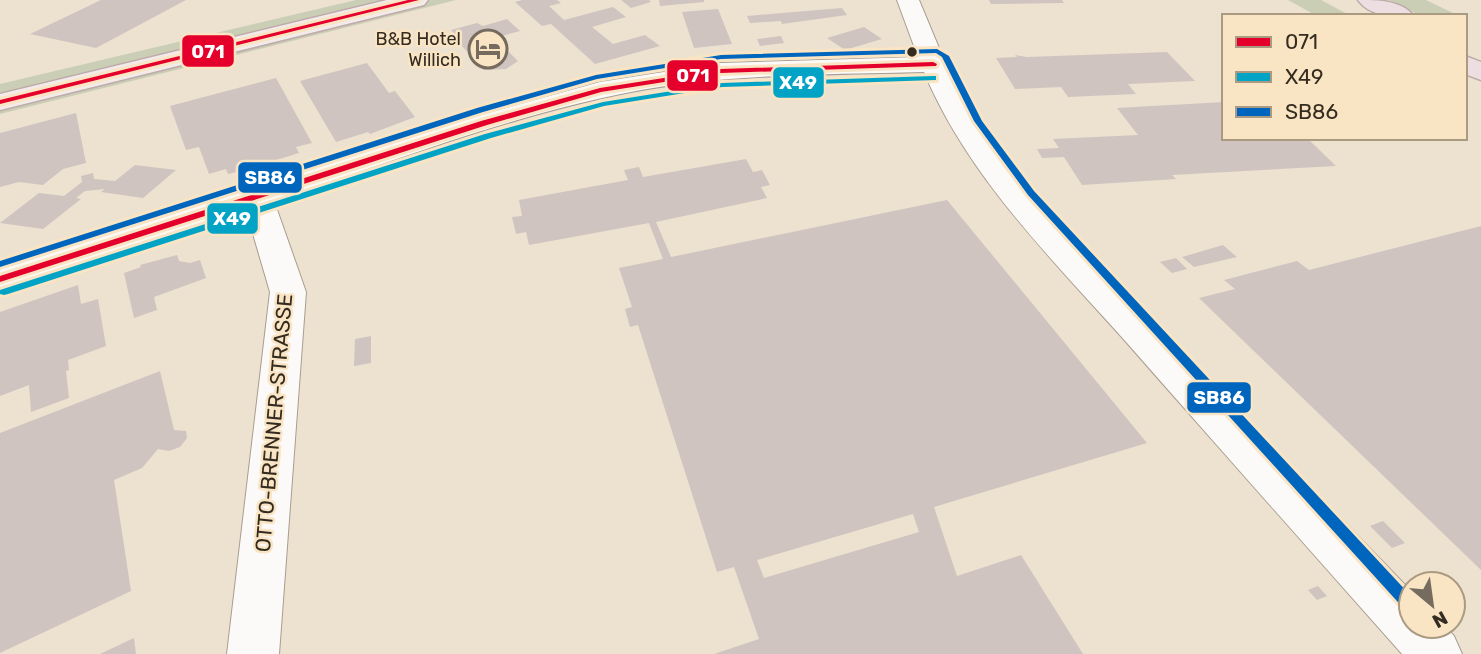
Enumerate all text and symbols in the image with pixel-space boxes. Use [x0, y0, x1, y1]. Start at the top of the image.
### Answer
legend [1222, 14, 1467, 140]
place label: B&B Hotel Willich [375, 28, 461, 71]
hotel icon: B&B Hotel Willich [467, 28, 509, 70]
text: 071 [1285, 29, 1318, 54]
line badge: 071 [181, 34, 235, 68]
text: 071 [191, 40, 225, 63]
unlabelled marker [905, 45, 919, 59]
line badge: 071 [666, 59, 719, 92]
text: 071 [676, 64, 710, 87]
text: X49 [1285, 64, 1323, 89]
line badge: X49 [772, 66, 825, 99]
text: X49 [779, 71, 817, 94]
text: SB86 [1285, 99, 1338, 124]
line badge: SB86 [237, 161, 303, 194]
text: SB86 [244, 166, 296, 189]
line badge: X49 [206, 202, 259, 235]
text: X49 [213, 207, 251, 230]
street label: OTTO-BRENNER-STRASSE [250, 293, 297, 553]
line badge: SB86 [1186, 381, 1252, 414]
text: SB86 [1193, 386, 1245, 409]
north arrow [1397, 570, 1467, 640]
text: N [1428, 606, 1452, 633]

